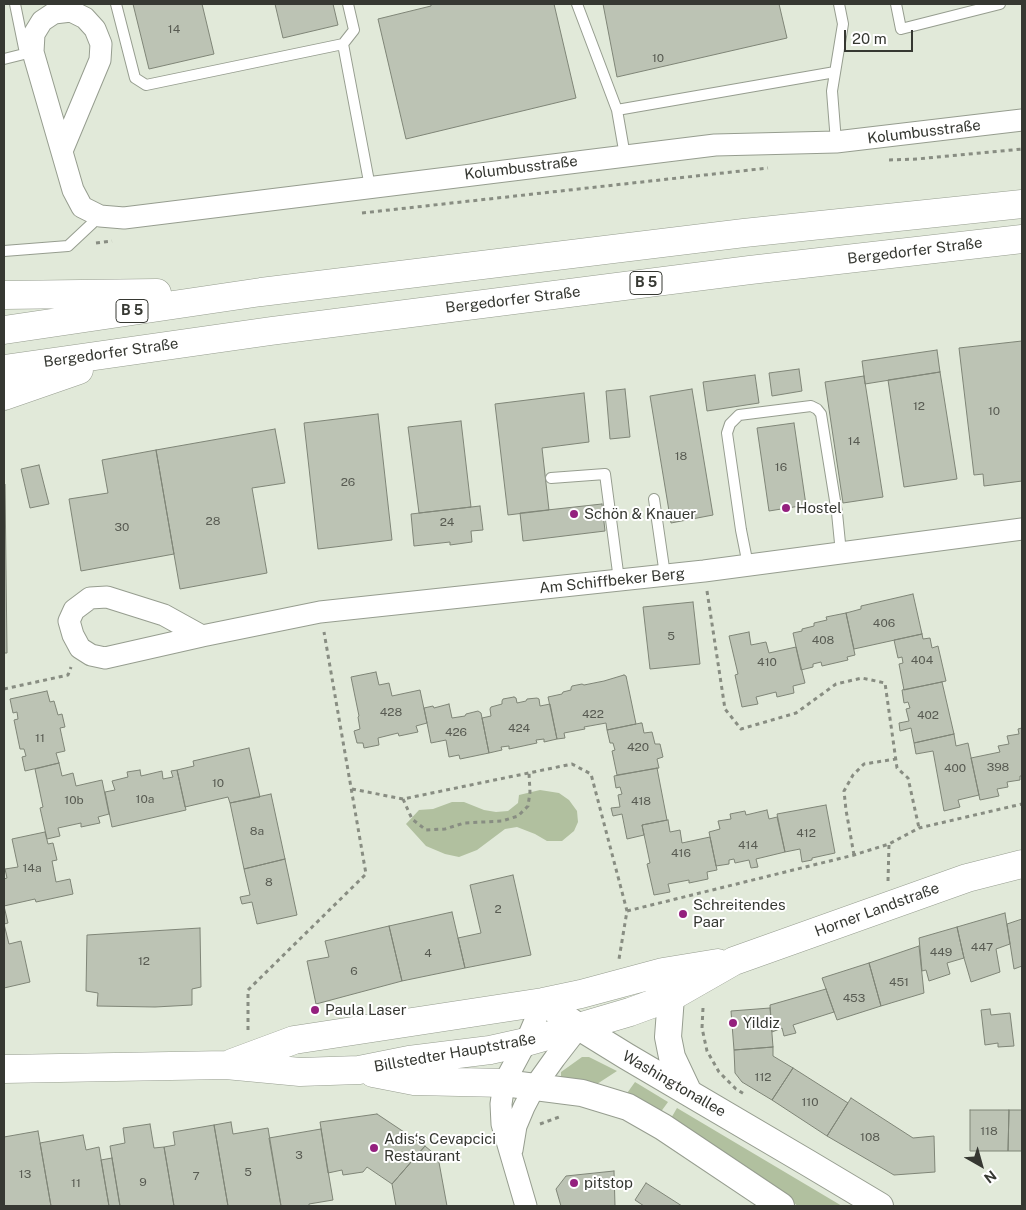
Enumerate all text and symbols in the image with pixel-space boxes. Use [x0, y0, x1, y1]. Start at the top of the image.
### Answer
scale bar [846, 20, 915, 52]
house number: 14 [168, 22, 180, 36]
text: 20 m [852, 30, 887, 47]
house number: 10 [652, 51, 664, 65]
street label: Kolumbusstraße [866, 116, 982, 148]
street label: Kolumbusstraße [463, 152, 579, 184]
street label: Bergedorfer Straße [846, 234, 984, 268]
road number: B 5 [630, 272, 662, 294]
street label: Bergedorfer Straße [444, 283, 582, 317]
road number: B 5 [116, 300, 148, 322]
street label: Bergedorfer Straße [42, 335, 180, 371]
house number: 12 [913, 399, 925, 413]
house number: 10 [988, 404, 1000, 418]
house number: 14 [848, 434, 860, 448]
house number: 18 [675, 449, 687, 463]
house number: 16 [775, 460, 787, 474]
house number: 26 [341, 475, 355, 489]
place label: Hostel [796, 499, 842, 517]
marker: Hostel [780, 502, 792, 514]
place label: Schön & Knauer [584, 505, 696, 523]
marker: Schön & Knauer [568, 508, 580, 520]
house number: 28 [206, 514, 220, 528]
house number: 24 [440, 515, 454, 529]
house number: 30 [115, 520, 129, 534]
street label: Am Schiffbeker Berg [538, 564, 686, 598]
house number: 406 [873, 616, 895, 630]
house number: 5 [667, 629, 675, 643]
house number: 408 [812, 633, 834, 647]
house number: 404 [911, 653, 933, 667]
house number: 410 [757, 655, 777, 669]
house number: 428 [380, 705, 402, 719]
house number: 422 [582, 707, 604, 721]
house number: 402 [917, 708, 939, 722]
house number: 424 [508, 721, 530, 735]
house number: 426 [445, 725, 467, 739]
house number: 11 [35, 731, 45, 745]
house number: 420 [627, 740, 649, 754]
house number: 398 [987, 760, 1009, 774]
house number: 400 [944, 761, 966, 775]
house number: 10 [212, 776, 224, 790]
house number: 10a [136, 792, 154, 806]
house number: 10b [64, 793, 84, 807]
house number: 418 [631, 794, 651, 808]
house number: 8a [250, 824, 264, 838]
house number: 412 [796, 826, 816, 840]
house number: 414 [738, 838, 758, 852]
house number: 416 [671, 846, 691, 860]
house number: 14a [22, 861, 42, 875]
house number: 8 [265, 875, 273, 889]
street label: Horner Landstraße [812, 879, 942, 941]
place label: Schreitendes Paar [693, 896, 785, 931]
house number: 2 [494, 902, 502, 916]
marker: Schreitendes Paar [677, 908, 689, 920]
house number: 447 [971, 940, 993, 954]
house number: 449 [930, 945, 952, 959]
house number: 4 [424, 946, 432, 960]
house number: 12 [138, 954, 150, 968]
house number: 6 [350, 964, 358, 978]
house number: 451 [889, 975, 909, 989]
house number: 453 [843, 991, 865, 1005]
place label: Paula Laser [325, 1001, 407, 1019]
marker: Paula Laser [309, 1004, 321, 1016]
place label: Yildiz [743, 1014, 780, 1032]
marker: Yildiz [727, 1017, 739, 1029]
street label: Billstedter Hauptstraße [373, 1030, 537, 1076]
street label: Washingtonallee [619, 1047, 729, 1121]
house number: 112 [755, 1070, 771, 1084]
house number: 110 [801, 1095, 819, 1109]
house number: 118 [980, 1124, 998, 1138]
place label: Adis‘s Cevapcici Restaurant [384, 1130, 496, 1165]
house number: 108 [860, 1130, 880, 1144]
north arrow [956, 1140, 1006, 1190]
marker: Adis‘s Cevapcici Restaurant [368, 1142, 380, 1154]
house number: 3 [295, 1148, 303, 1162]
house number: 5 [244, 1165, 252, 1179]
house number: 13 [19, 1167, 31, 1181]
text: N [981, 1167, 999, 1186]
house number: 7 [192, 1169, 200, 1183]
place label: pitstop [584, 1174, 633, 1192]
house number: 9 [139, 1175, 147, 1189]
house number: 11 [71, 1176, 81, 1190]
marker: pitstop [568, 1177, 580, 1189]

